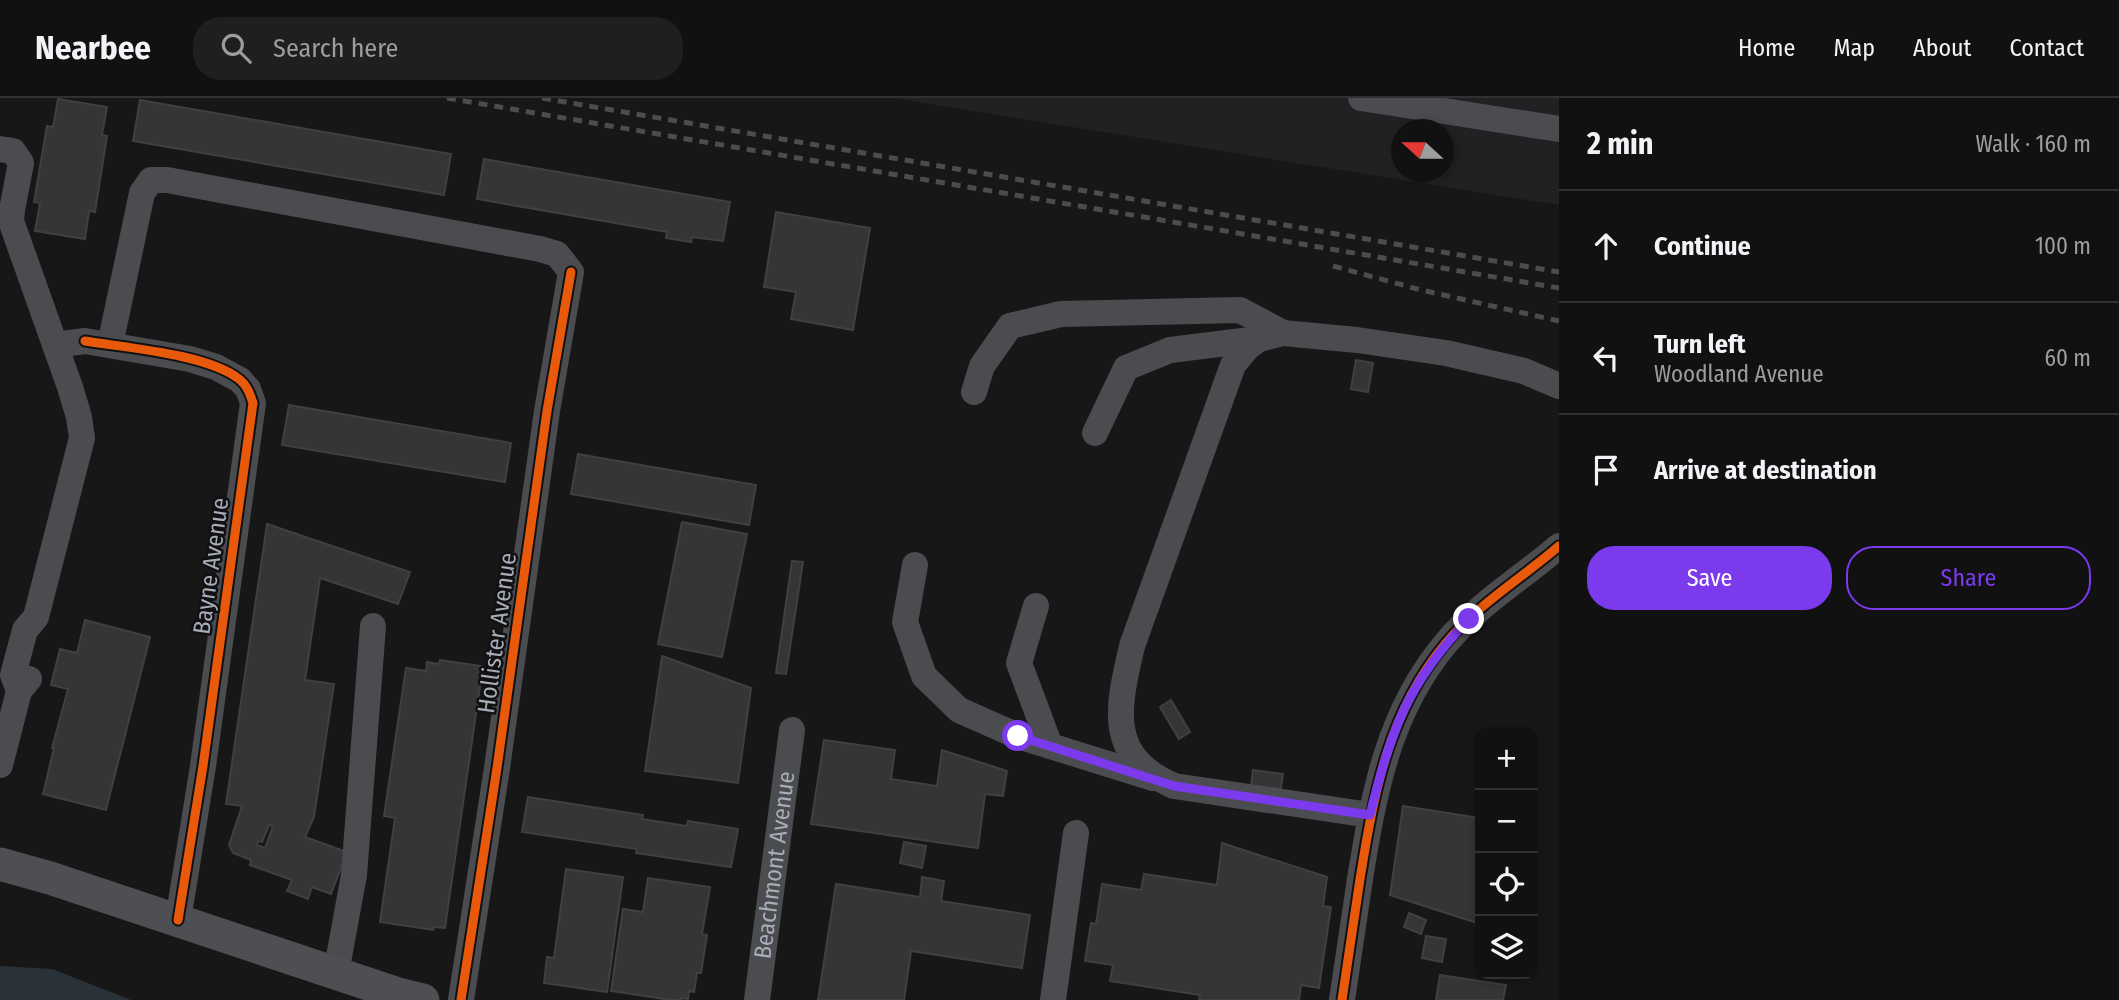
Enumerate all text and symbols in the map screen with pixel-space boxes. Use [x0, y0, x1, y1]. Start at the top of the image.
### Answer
search box [193, 17, 683, 80]
text: Nearbee [35, 28, 151, 68]
icon: search [217, 29, 255, 67]
text: Search here [273, 33, 398, 64]
text: Home [1738, 34, 1795, 62]
text: Map [1833, 34, 1875, 62]
text: About [1913, 34, 1971, 62]
text: Contact [2009, 34, 2084, 62]
north arrow [1391, 119, 1454, 182]
text: 2 min [1587, 126, 1654, 162]
text: Walk · 160 m [1975, 130, 2091, 158]
icon: ahead [1587, 227, 1625, 265]
text: Continue [1654, 231, 1751, 262]
text: 100 m [2035, 232, 2091, 260]
text: Turn left [1654, 329, 1746, 360]
icon: left [1587, 339, 1625, 377]
text: 60 m [2045, 344, 2091, 372]
text: Woodland Avenue [1654, 360, 1824, 388]
icon: arrive [1587, 451, 1625, 489]
text: Arrive at destination [1654, 455, 1877, 486]
street label: Bayne Avenue [188, 496, 234, 636]
button: Save [1587, 546, 1832, 610]
button: Share [1846, 546, 2091, 610]
street label: Hollister Avenue [472, 551, 522, 715]
route end [1453, 603, 1484, 634]
route start [1002, 720, 1033, 751]
map controls [1475, 727, 1538, 979]
button: + [1475, 727, 1538, 790]
street label: Beachmont Avenue [748, 770, 801, 961]
button: − [1475, 790, 1538, 853]
button: locate [1475, 853, 1538, 916]
button: layers [1475, 916, 1538, 979]

